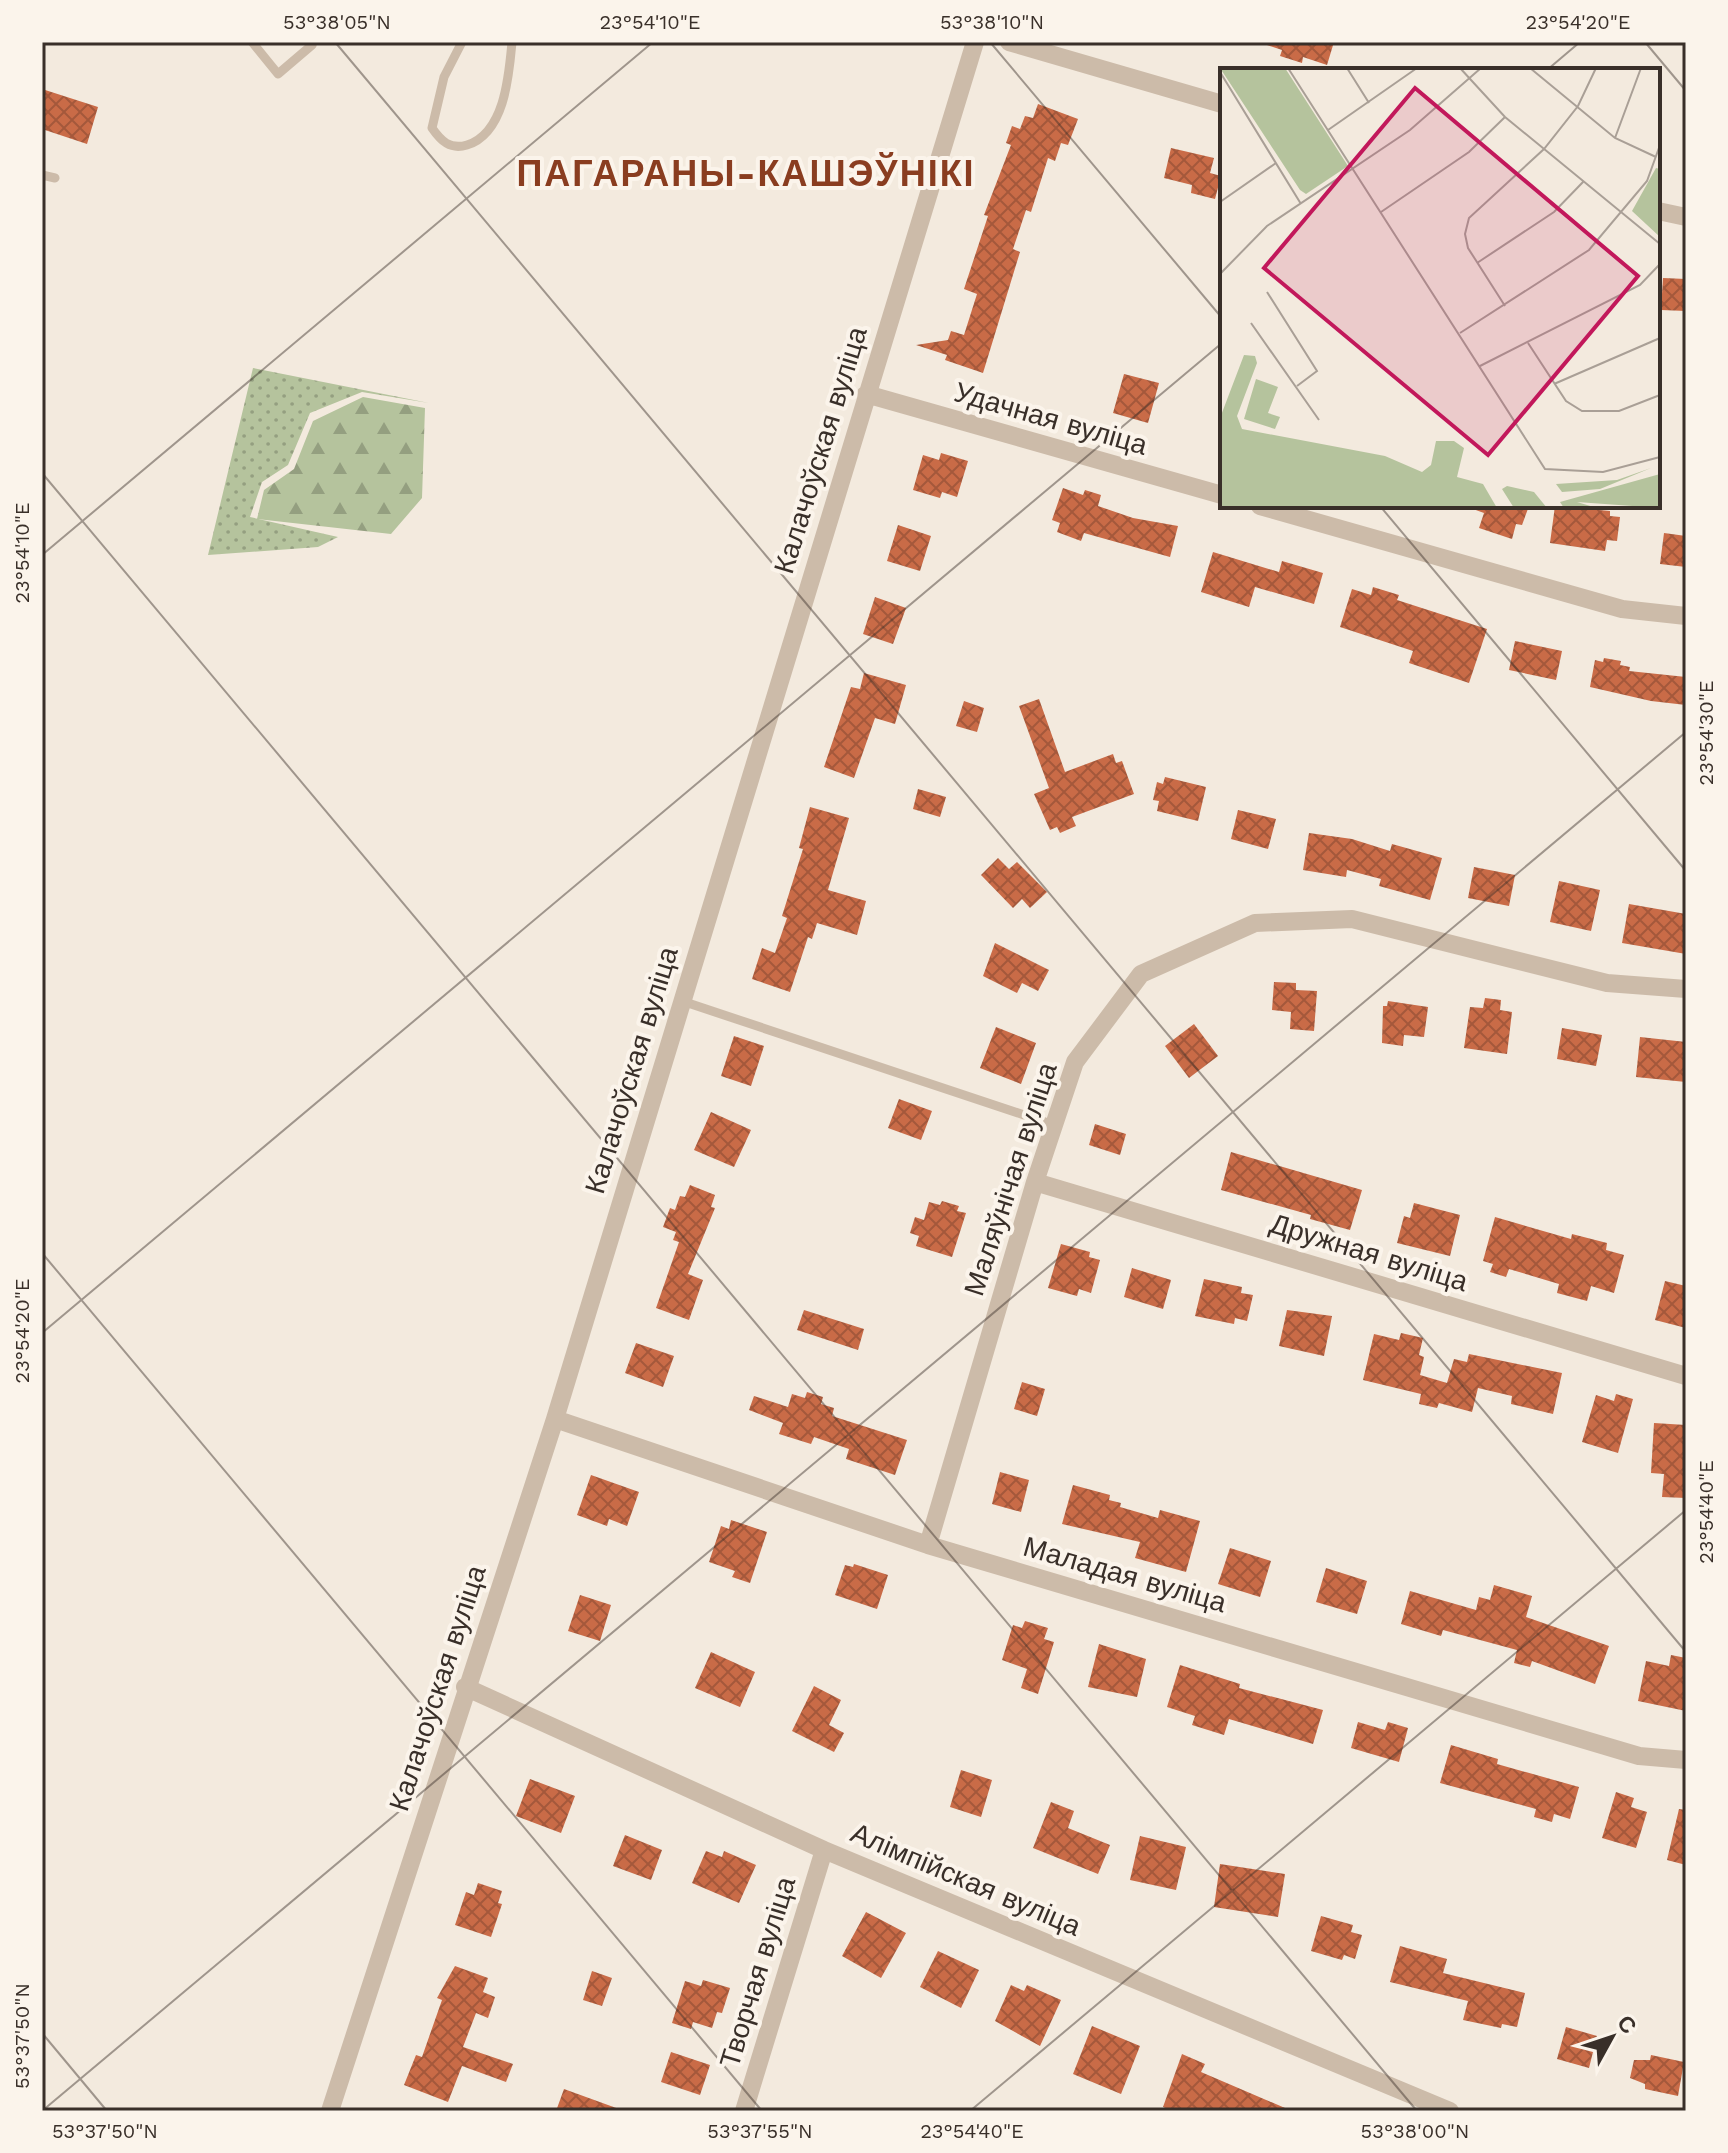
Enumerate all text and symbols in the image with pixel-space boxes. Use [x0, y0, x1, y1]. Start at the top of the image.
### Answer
text: 53°38'05"N [283, 10, 391, 34]
text: 23°54'10"E [599, 10, 701, 34]
text: 53°38'10"N [940, 10, 1044, 34]
text: 23°54'20"E [1526, 10, 1630, 34]
inset map [1220, 68, 1660, 508]
district label: ПАГАРАНЫ-КАШЭЎНІКІ [516, 152, 976, 195]
street label: Калачоўская вуліца [767, 322, 874, 578]
street label: Удачная вуліца [951, 375, 1151, 462]
text: 23°54'10"E [10, 502, 34, 604]
text: 23°54'30"E [1694, 681, 1718, 785]
street label: Калачоўская вуліца [578, 942, 685, 1198]
street label: Маляўнічая вуліца [957, 1058, 1064, 1300]
street label: Дружная вуліца [1266, 1207, 1472, 1298]
text: 23°54'20"E [10, 1279, 34, 1383]
text: 23°54'40"E [1694, 1460, 1718, 1564]
street label: Маладая вуліца [1020, 1530, 1231, 1619]
street label: Калачоўская вуліца [382, 1561, 493, 1815]
street label: Алімпійская вуліца [846, 1816, 1086, 1943]
street label: Творчая вуліца [713, 1872, 802, 2071]
text: 53°37'50"N [10, 1983, 34, 2089]
north arrow [1572, 1997, 1652, 2077]
text: С [1612, 2010, 1642, 2039]
text: 53°37'50"N [52, 2119, 158, 2143]
text: 53°37'55"N [707, 2119, 813, 2143]
text: 23°54'40"E [920, 2119, 1024, 2143]
text: 53°38'00"N [1361, 2119, 1469, 2143]

